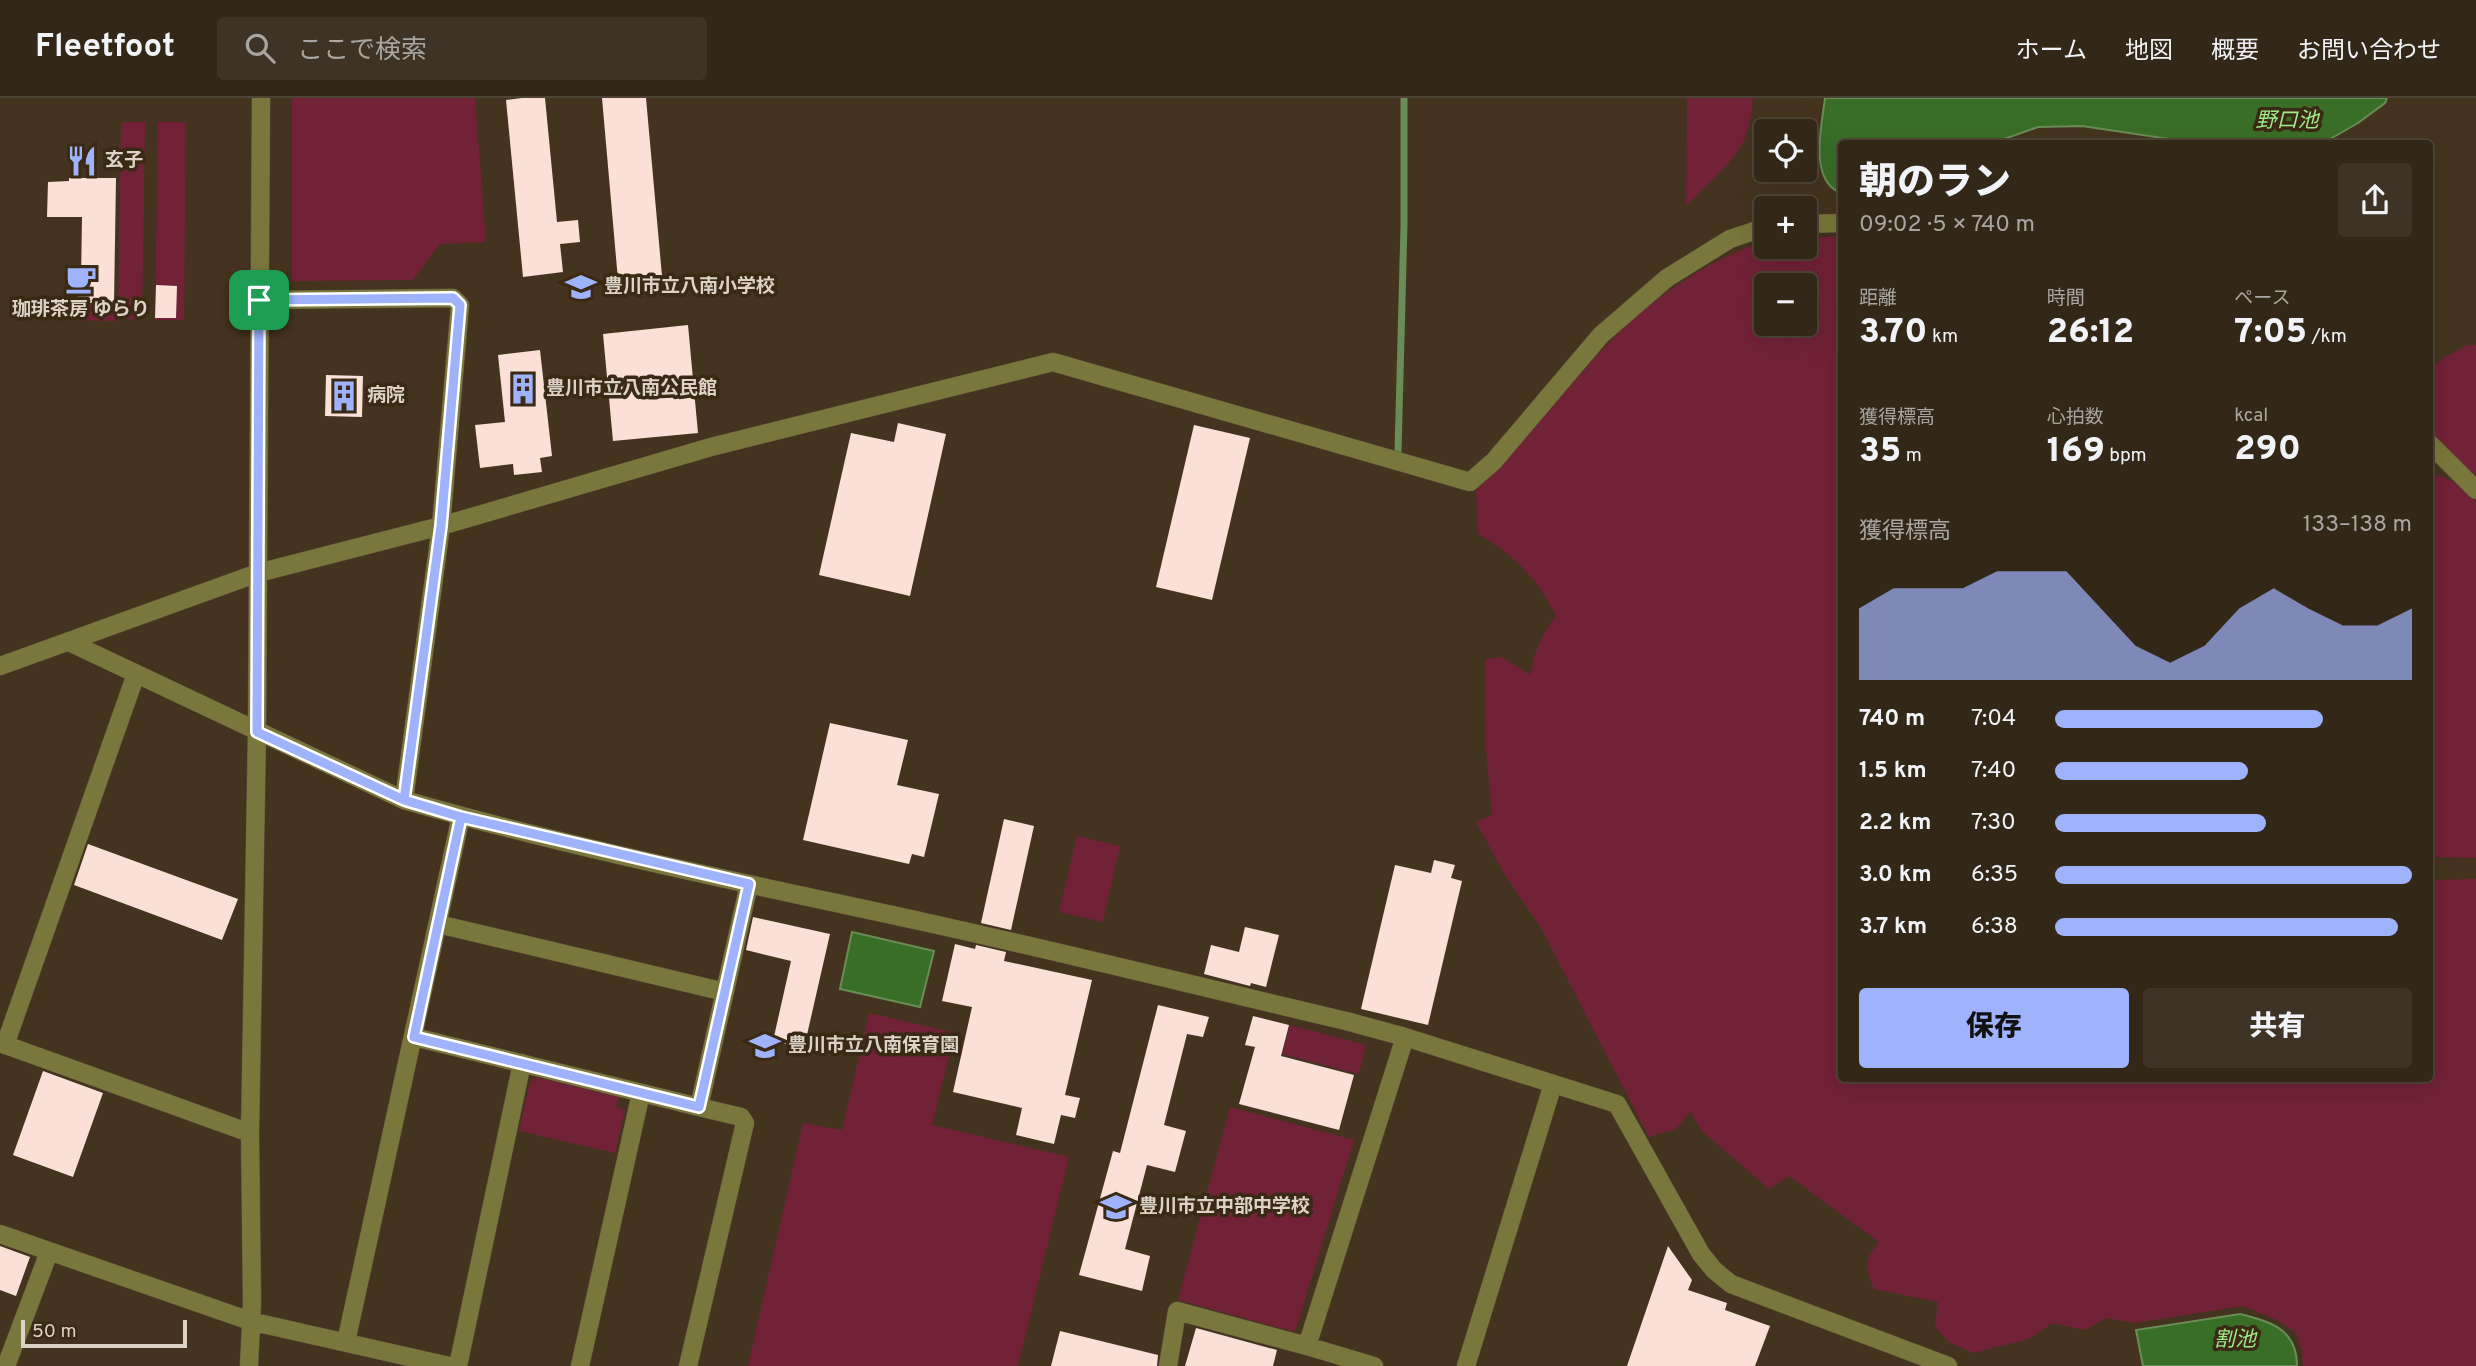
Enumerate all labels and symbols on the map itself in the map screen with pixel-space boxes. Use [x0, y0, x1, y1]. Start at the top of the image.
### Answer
water label: 野口池 [2256, 108, 2320, 135]
restaurant icon: 玄子 [65, 144, 99, 178]
place label: 玄子 [105, 149, 143, 173]
cafe icon: 珈琲茶房 ゆらり [64, 262, 98, 296]
pin [229, 270, 289, 330]
school or university icon: 豊川市立八南小学校 [564, 270, 598, 304]
place label: 豊川市立八南小学校 [604, 275, 775, 299]
place label: 珈琲茶房 ゆらり [12, 298, 150, 322]
building icon: 豊川市立八南公民館 [506, 372, 540, 406]
place label: 豊川市立八南公民館 [546, 377, 717, 401]
building icon: 病院 [327, 379, 361, 413]
place label: 病院 [367, 384, 405, 408]
school or university icon: 豊川市立八南保育園 [748, 1029, 782, 1063]
place label: 豊川市立八南保育園 [788, 1034, 959, 1058]
school or university icon: 豊川市立中部中学校 [1099, 1190, 1133, 1224]
place label: 豊川市立中部中学校 [1139, 1195, 1310, 1219]
scale bar [21, 1317, 187, 1349]
water label: 割池 [2214, 1327, 2258, 1354]

